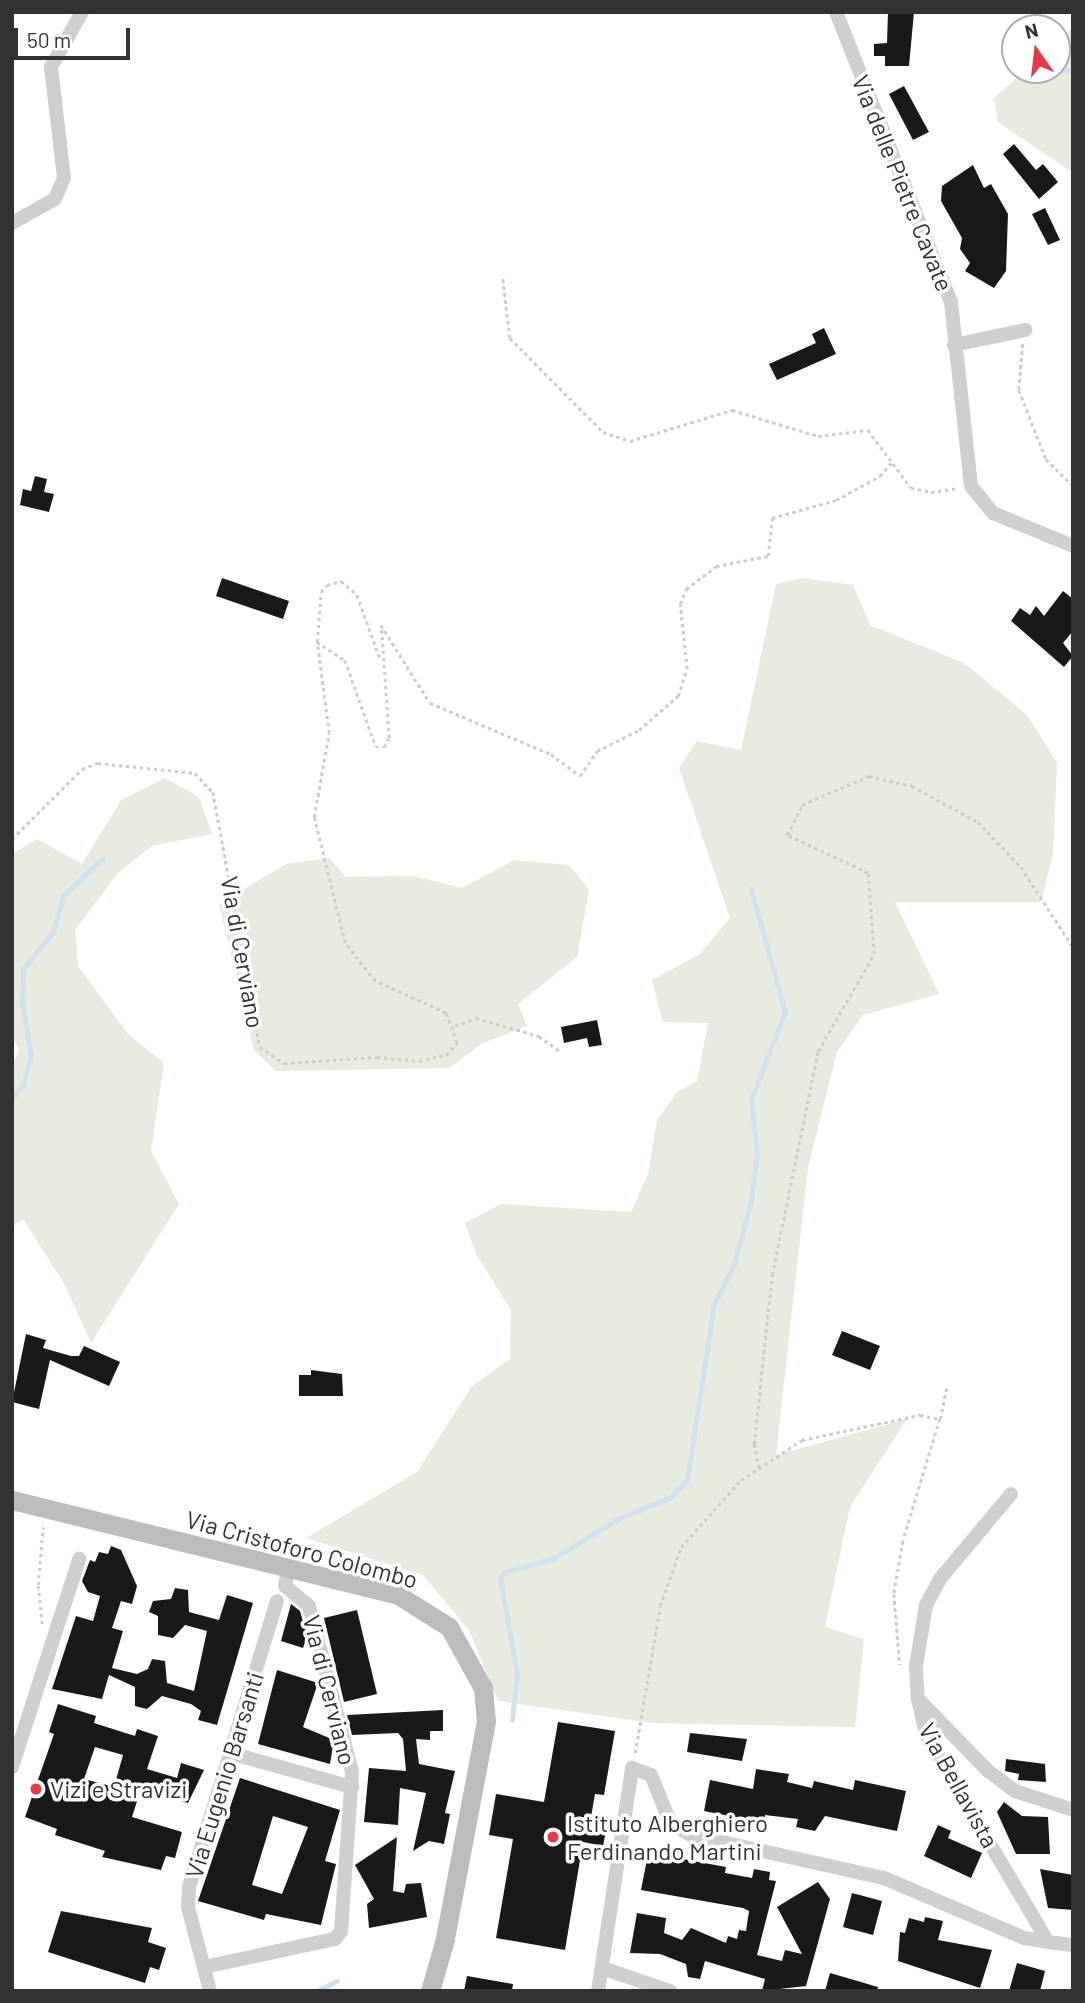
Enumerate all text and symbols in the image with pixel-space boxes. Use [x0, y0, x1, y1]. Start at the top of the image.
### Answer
scale bar [18, 14, 133, 58]
north arrow [1001, 14, 1071, 84]
text: N [1022, 17, 1040, 43]
text: 50 m [27, 27, 71, 52]
street label: Via delle Pietre Cavate [846, 71, 960, 295]
street label: Via di Cerviano [215, 874, 271, 1030]
street label: Via Cristoforo Colombo [183, 1504, 421, 1594]
street label: Via di Cerviano [297, 1612, 363, 1768]
street label: Via Eugenio Barsanti [179, 1668, 269, 1882]
street label: Via Bellavista [913, 1718, 1005, 1852]
place label: Vizi e Stravizi [50, 1775, 187, 1803]
marker: Vizi e Stravizi [28, 1781, 44, 1797]
place label: Istituto Alberghiero Ferdinando Martini [567, 1809, 768, 1865]
marker: Istituto Alberghiero Ferdinando Martini [545, 1829, 561, 1845]

